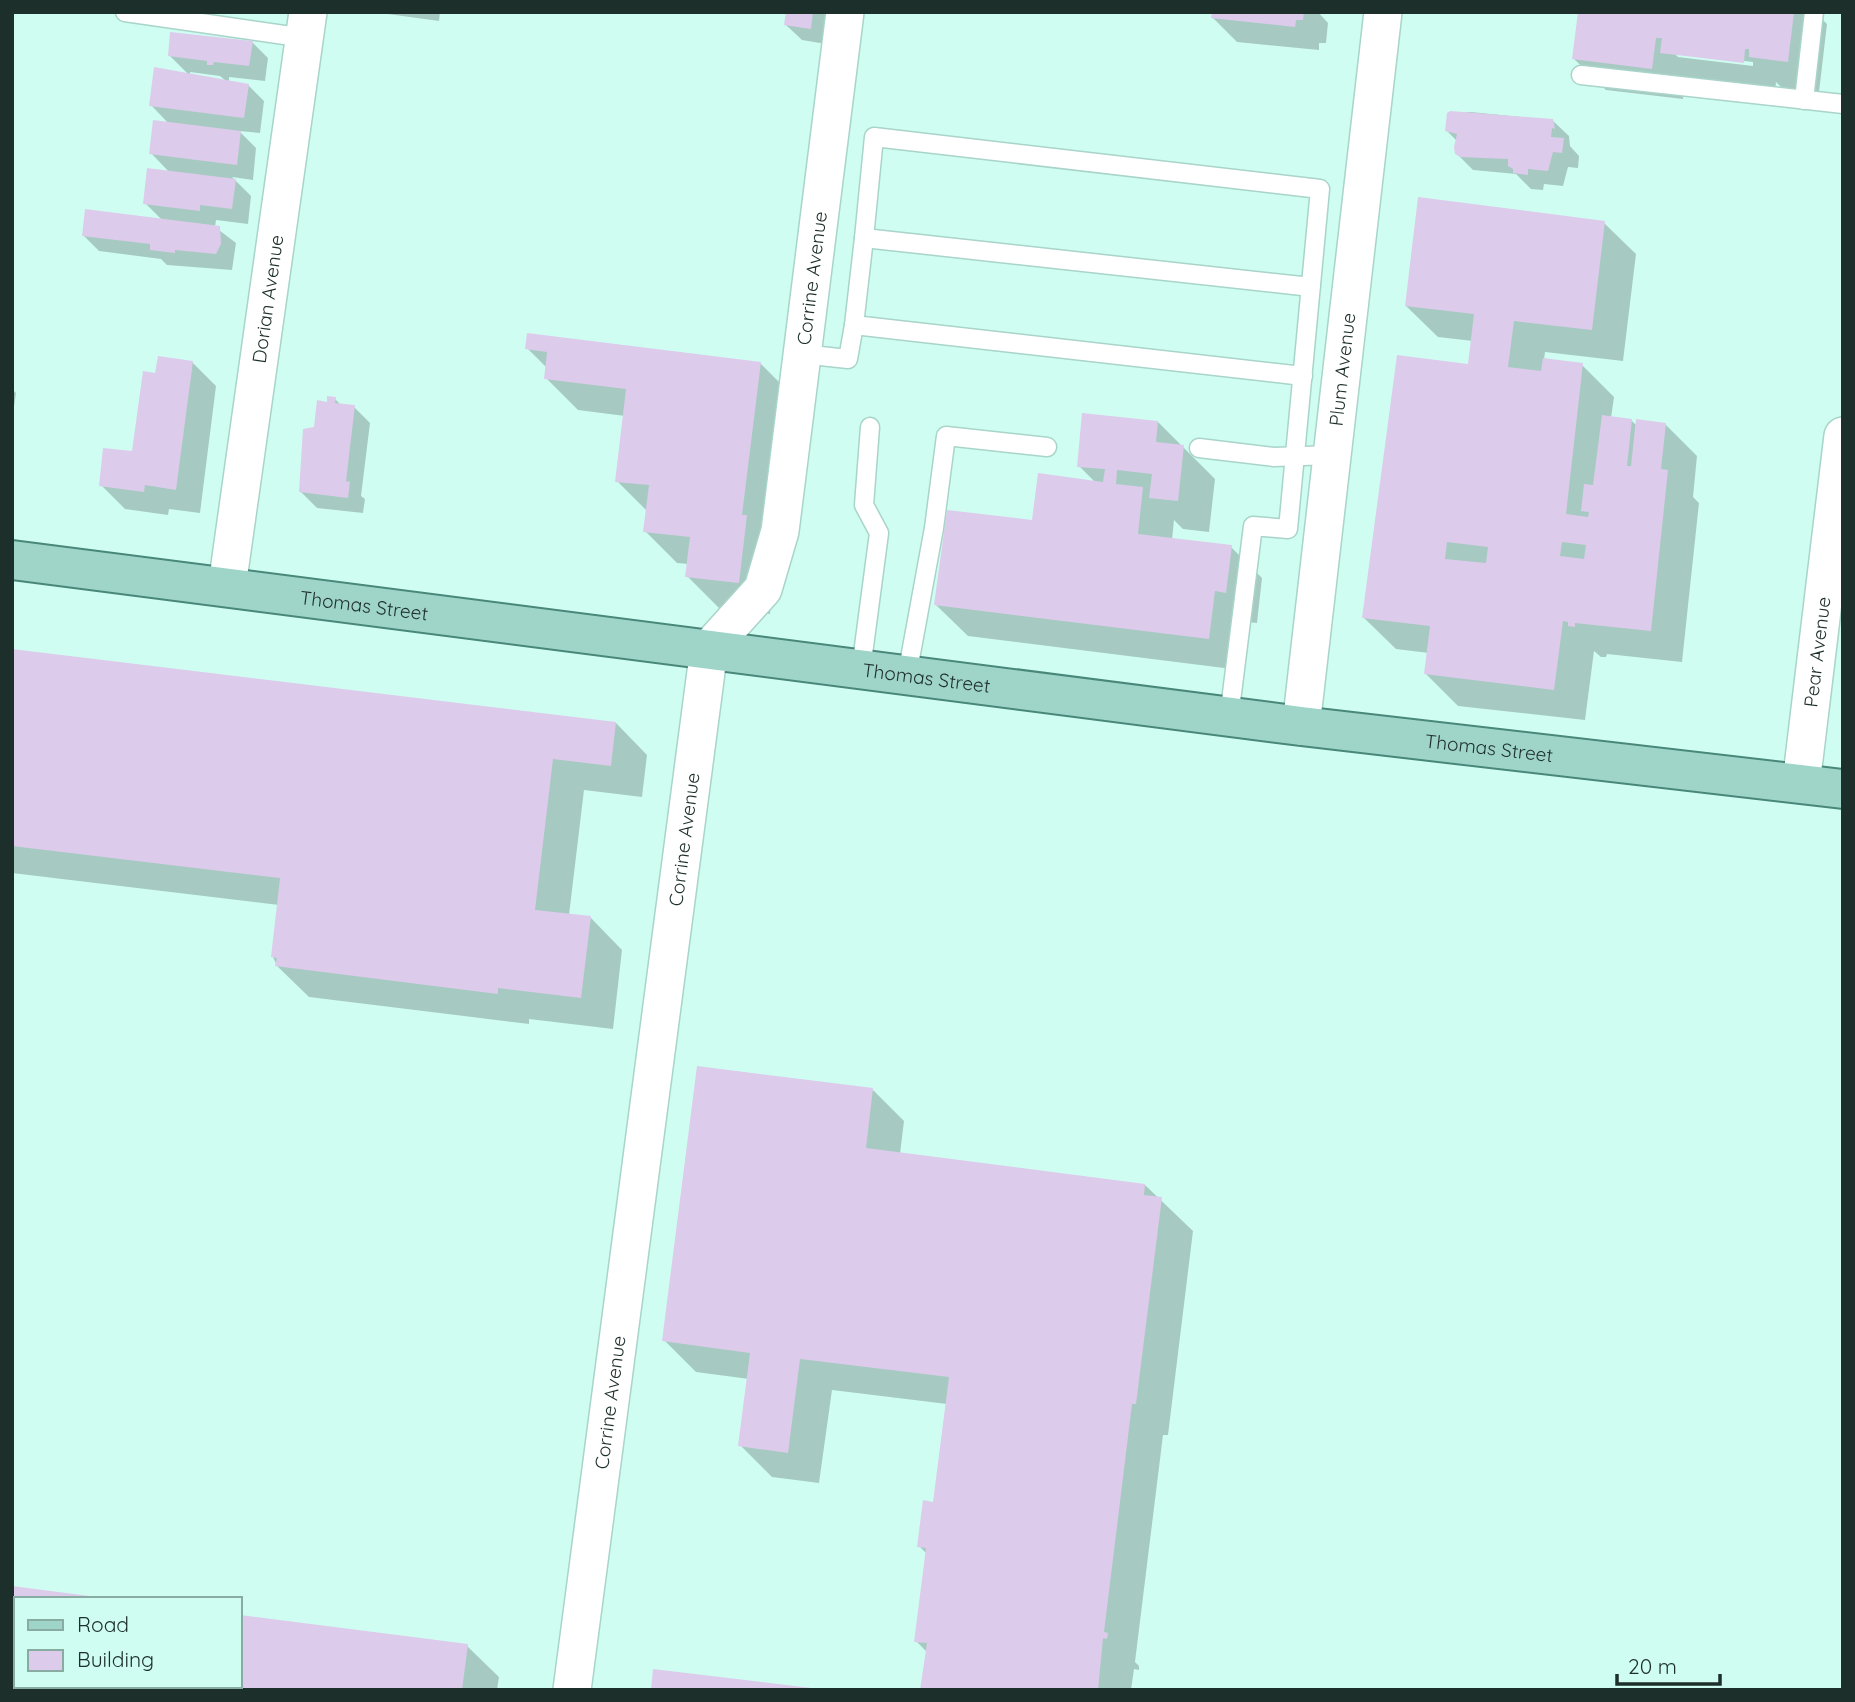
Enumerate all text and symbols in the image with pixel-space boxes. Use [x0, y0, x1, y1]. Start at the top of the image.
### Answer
street label: Corrine Avenue [791, 210, 832, 346]
street label: Dorian Avenue [247, 233, 288, 365]
street label: Plum Avenue [1324, 311, 1360, 427]
street label: Thomas Street [299, 585, 429, 625]
street label: Pear Avenue [1798, 595, 1836, 709]
street label: Thomas Street [861, 658, 992, 698]
street label: Thomas Street [1424, 729, 1554, 767]
street label: Corrine Avenue [663, 771, 705, 908]
street label: Corrine Avenue [589, 1334, 631, 1471]
legend [14, 1597, 242, 1688]
text: Road [77, 1611, 129, 1637]
scale bar [1617, 1642, 1720, 1686]
text: Building [77, 1646, 154, 1672]
text: 20 m [1628, 1653, 1677, 1679]

